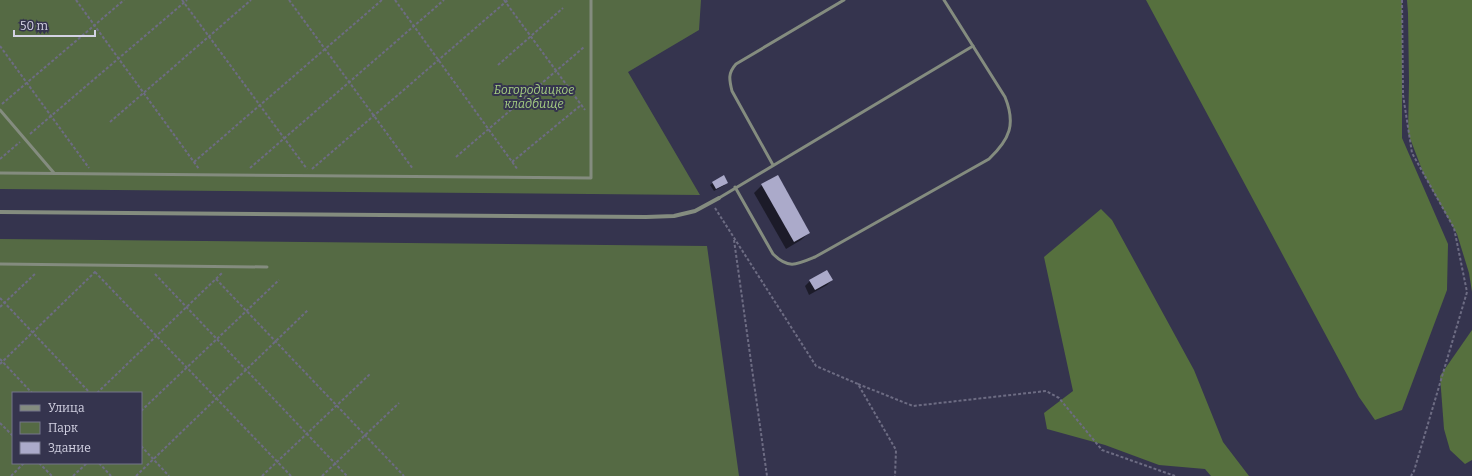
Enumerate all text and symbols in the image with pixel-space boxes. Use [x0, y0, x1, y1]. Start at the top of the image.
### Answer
scale bar [14, 12, 95, 38]
text: 50 m [20, 19, 49, 33]
park label: Богородицкое кладбище [494, 83, 574, 111]
legend [12, 392, 142, 464]
text: Улица [48, 401, 85, 415]
text: Парк [48, 421, 78, 435]
text: Здание [48, 441, 91, 455]

